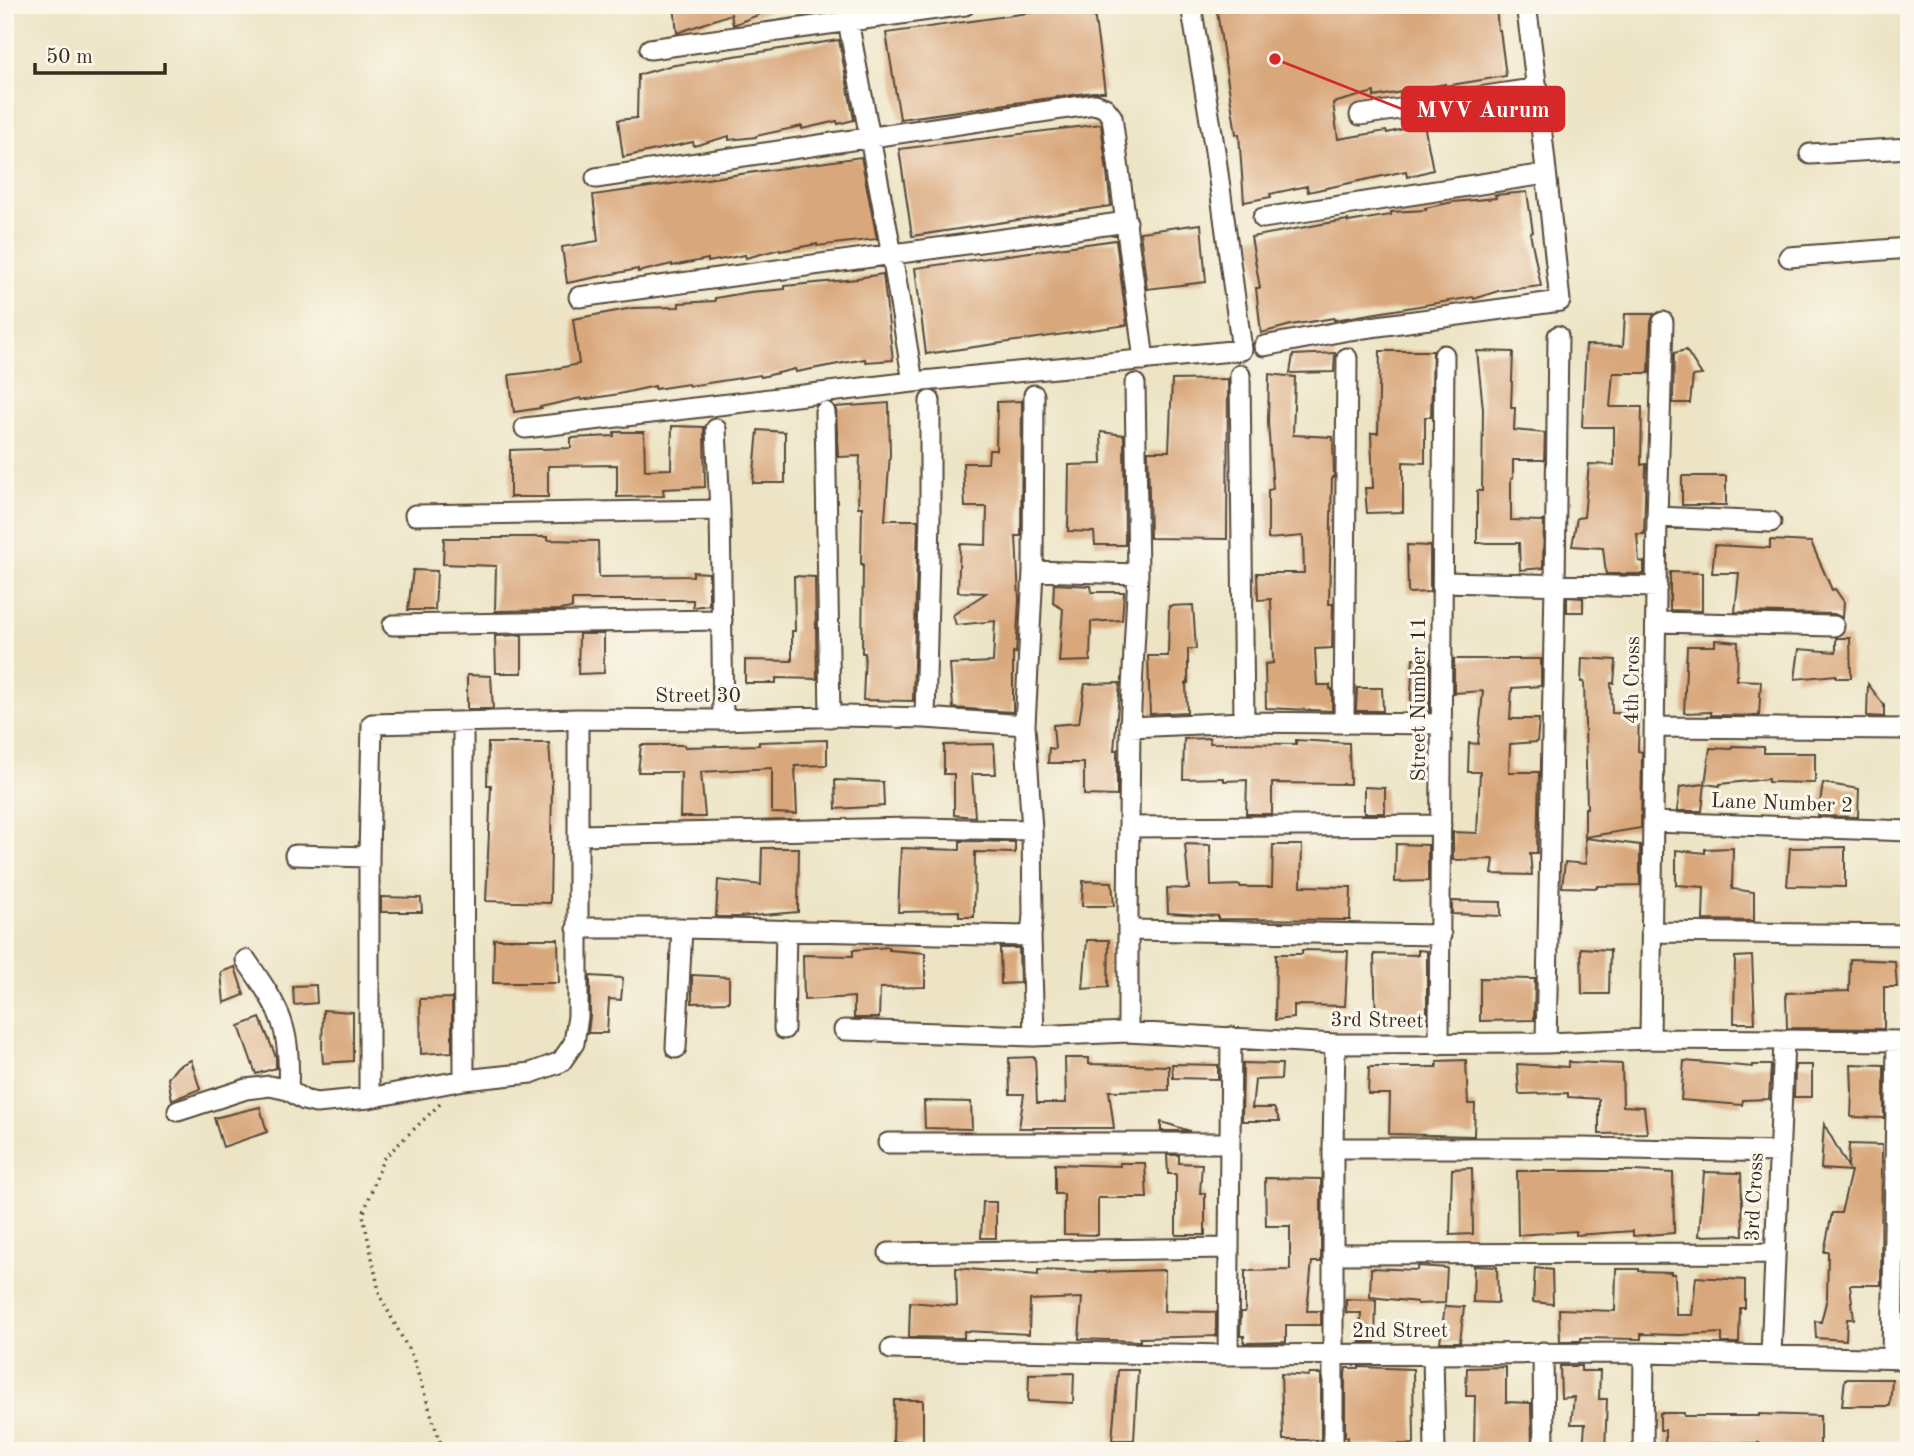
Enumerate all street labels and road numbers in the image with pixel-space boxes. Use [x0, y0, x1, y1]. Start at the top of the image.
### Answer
street label: Street Number 11 [1409, 617, 1430, 781]
street label: 4th Cross [1622, 636, 1644, 724]
street label: Street 30 [655, 686, 741, 707]
street label: Lane Number 2 [1710, 791, 1854, 817]
street label: 3rd Street [1330, 1010, 1424, 1032]
street label: 3rd Cross [1742, 1152, 1768, 1242]
street label: 2nd Street [1352, 1321, 1448, 1342]

